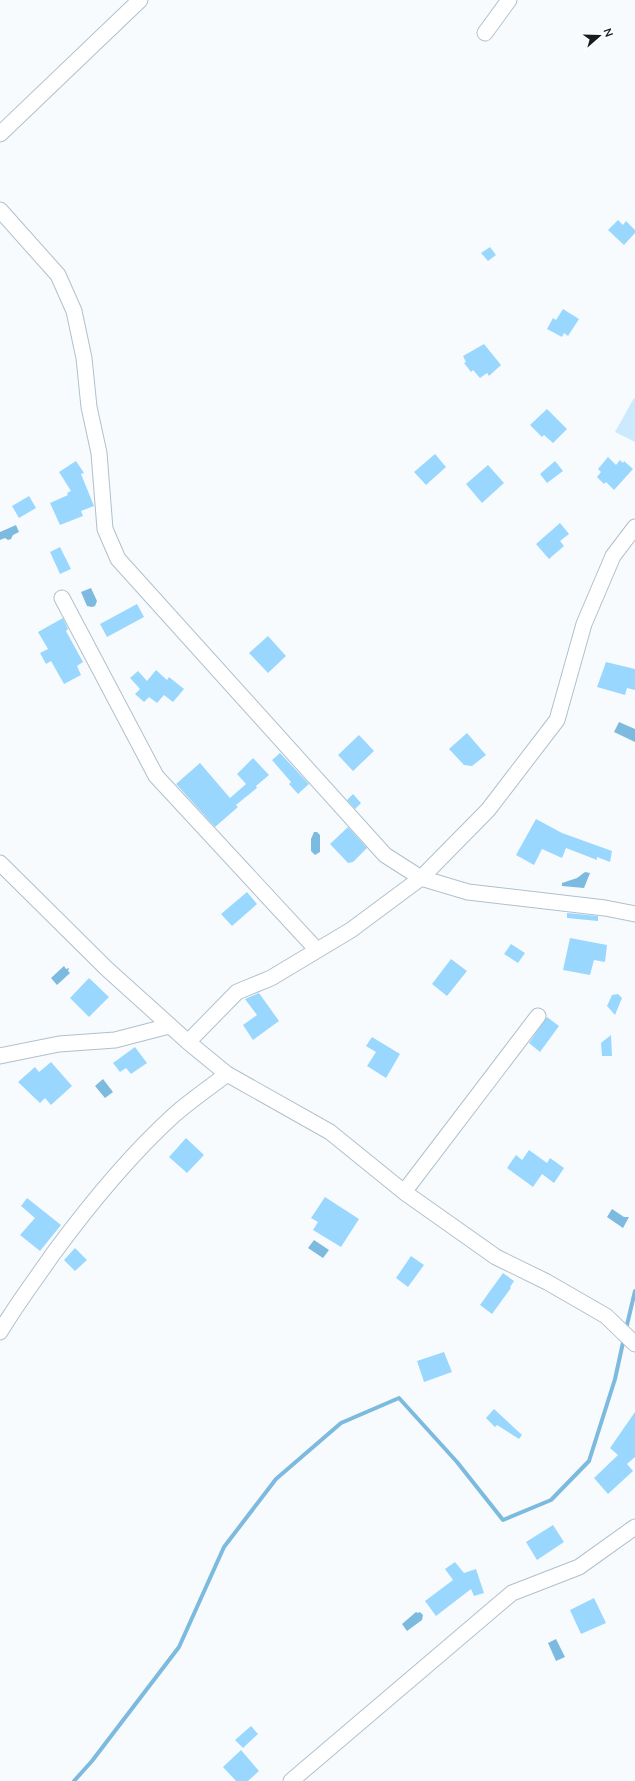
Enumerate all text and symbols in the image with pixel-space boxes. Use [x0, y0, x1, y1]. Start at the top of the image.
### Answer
north arrow [579, 16, 619, 56]
text: N [600, 26, 616, 39]

